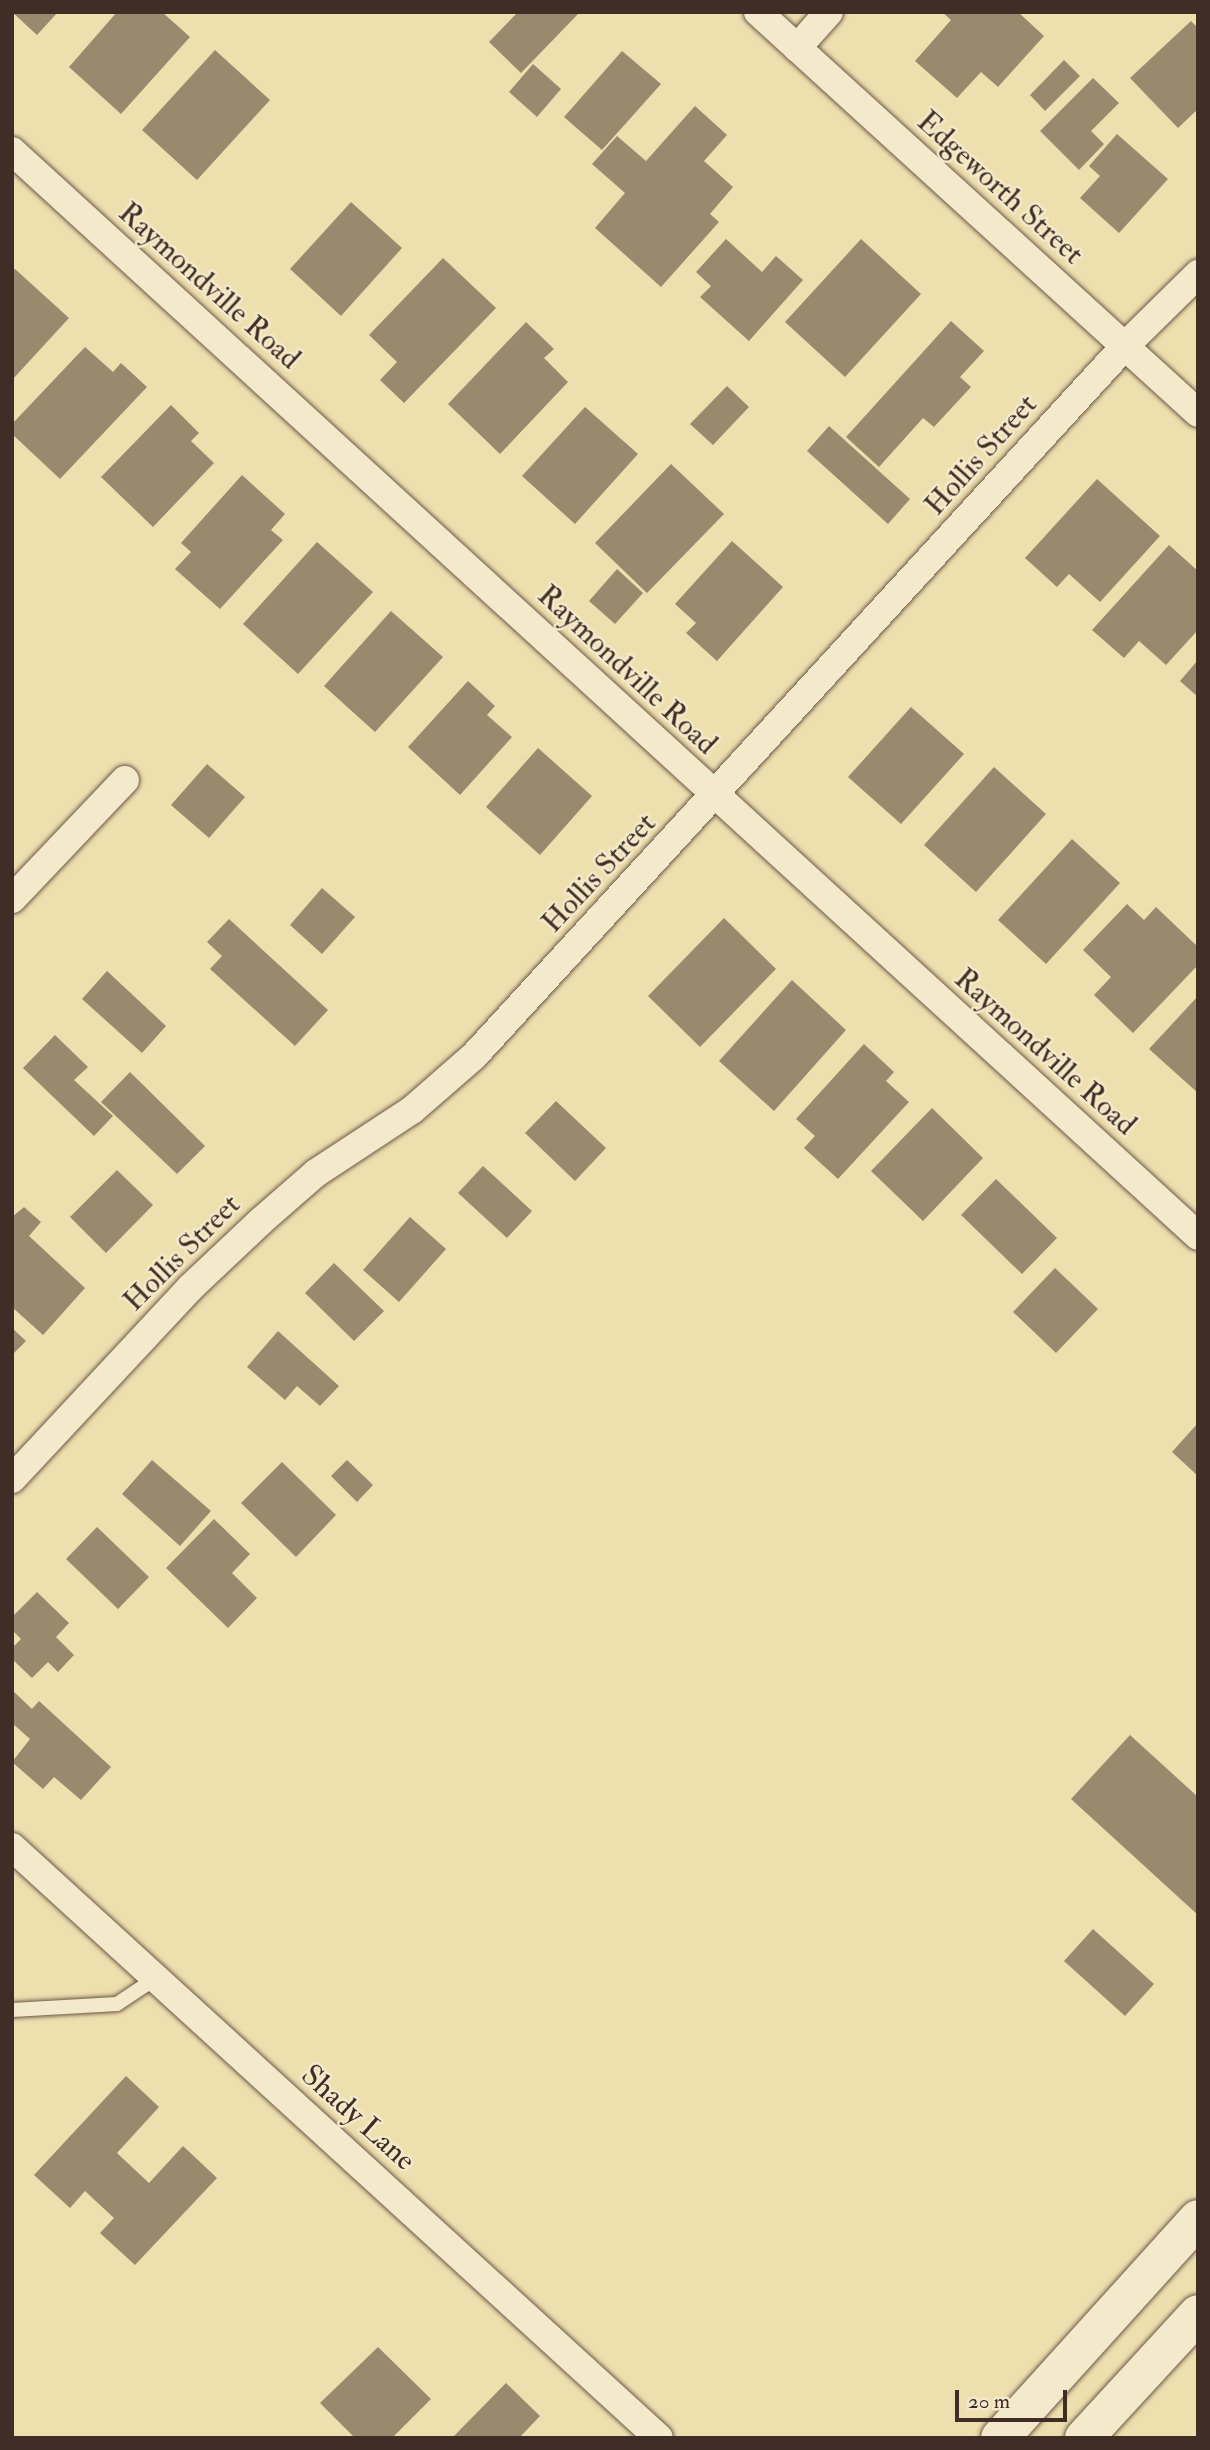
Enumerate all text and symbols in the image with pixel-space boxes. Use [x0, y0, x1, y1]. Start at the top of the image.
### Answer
street label: Edgeworth Street [909, 104, 1091, 272]
street label: Raymondville Road [111, 195, 307, 377]
street label: Hollis Street [917, 387, 1045, 523]
street label: Raymondville Road [530, 578, 724, 762]
street label: Hollis Street [534, 806, 664, 940]
street label: Raymondville Road [947, 961, 1143, 1143]
street label: Hollis Street [116, 1187, 248, 1319]
street label: Shady Lane [294, 2057, 422, 2179]
scale bar [958, 2376, 1070, 2420]
text: 20 m [968, 2388, 1010, 2415]

